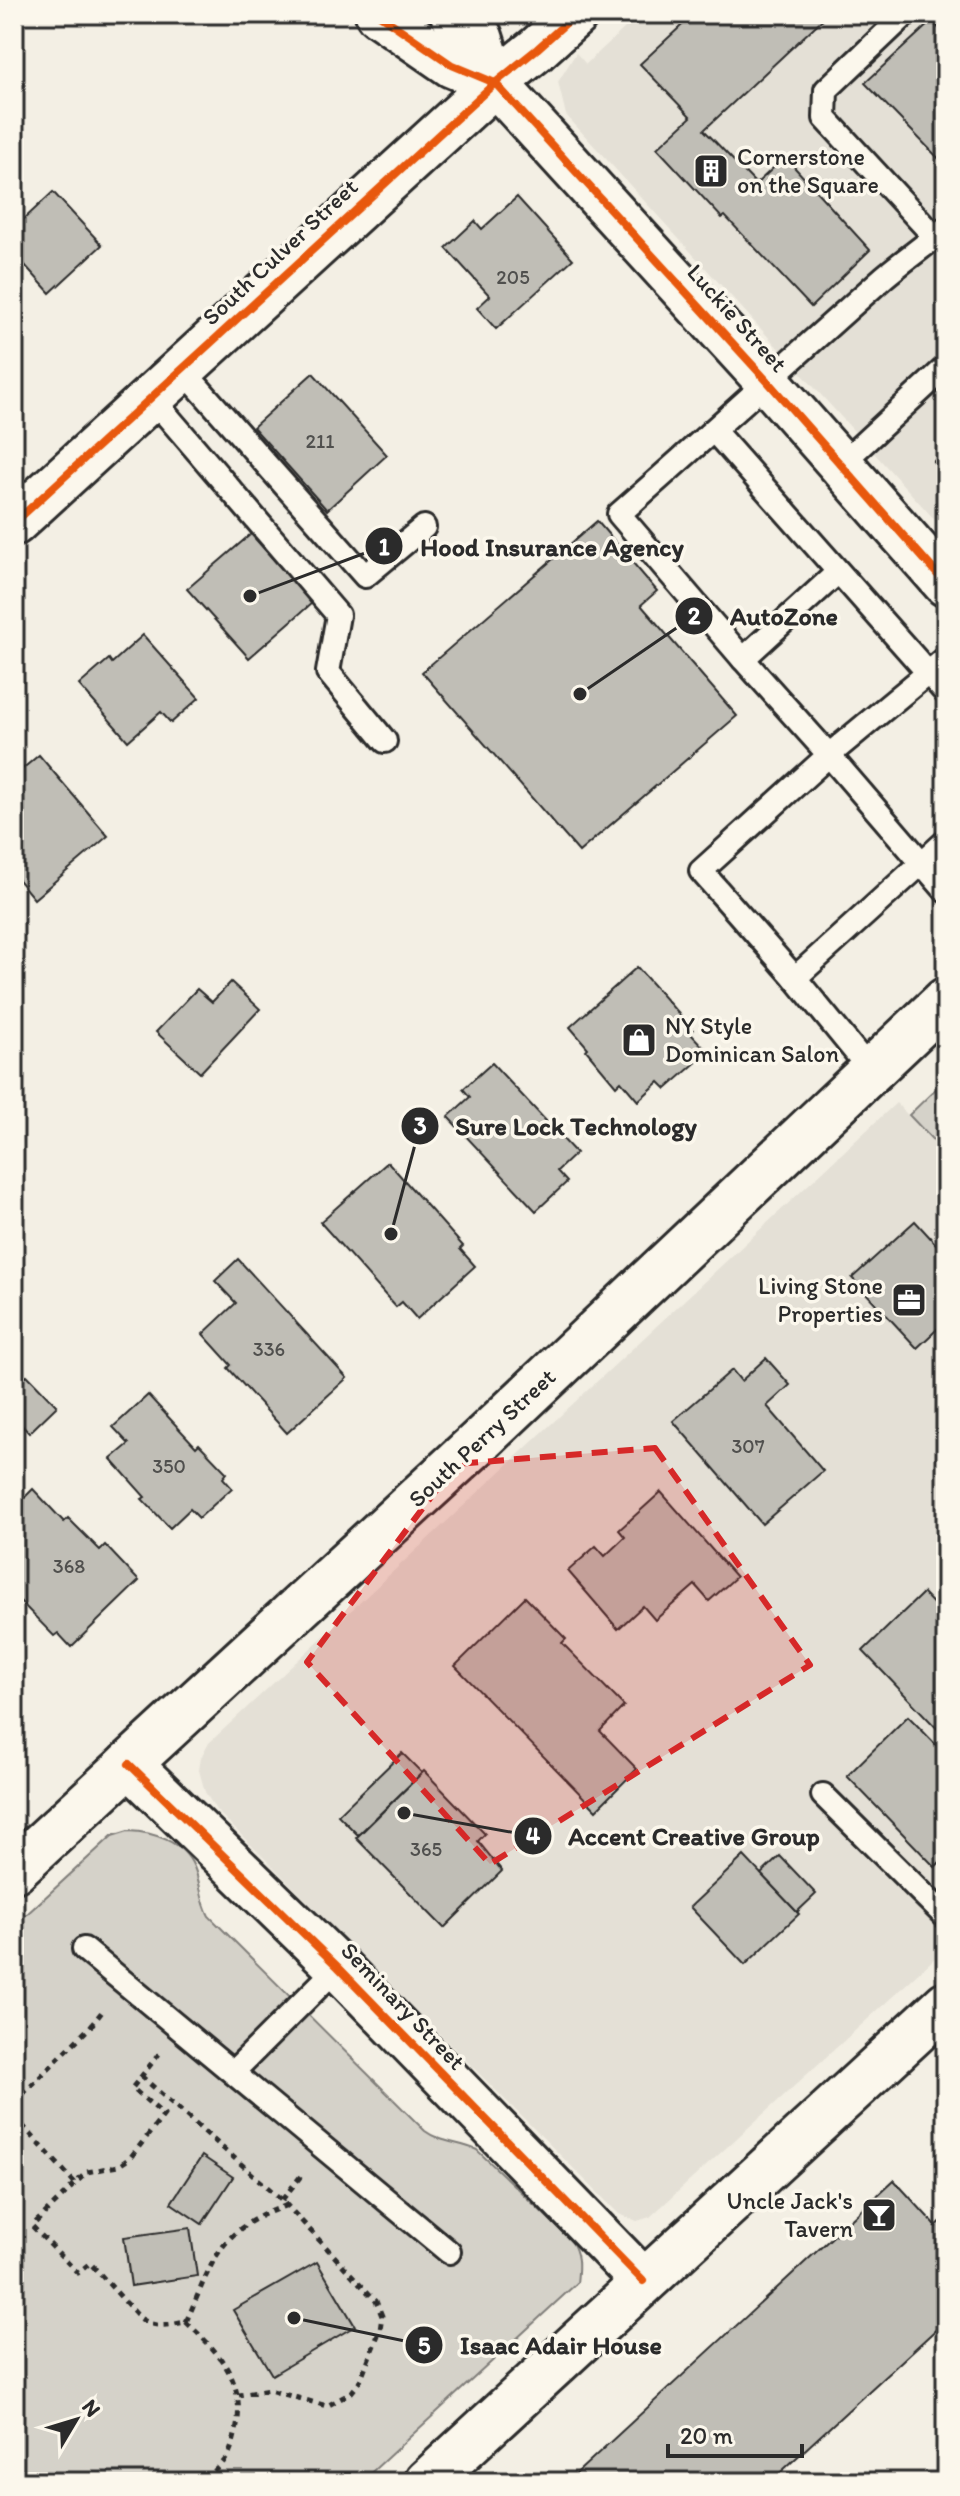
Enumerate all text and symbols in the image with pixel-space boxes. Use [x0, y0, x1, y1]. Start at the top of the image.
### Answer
place label: Cornerstone on the Square [737, 142, 879, 199]
building icon: Cornerstone on the Square [692, 152, 730, 190]
street label: South Culver Street [196, 172, 363, 331]
street label: Luckie Street [681, 258, 794, 378]
house number: 205 [496, 265, 530, 289]
house number: 211 [305, 429, 335, 453]
callout: Hood Insurance Agency [364, 521, 700, 571]
text: Hood Insurance Agency [420, 531, 684, 563]
text: 1 [378, 532, 390, 561]
callout: AutoZone [674, 591, 854, 641]
text: AutoZone [729, 600, 838, 632]
text: 2 [688, 601, 701, 630]
place label: NY Style Dominican Salon [665, 1011, 839, 1068]
shop icon: NY Style Dominican Salon [620, 1021, 658, 1059]
callout: Sure Lock Technology [400, 1101, 711, 1151]
text: Sure Lock Technology [455, 1110, 697, 1142]
text: 3 [413, 1111, 427, 1140]
place label: Living Stone Properties [758, 1271, 883, 1328]
office icon: Living Stone Properties [890, 1281, 928, 1319]
house number: 336 [253, 1337, 285, 1361]
street label: South Perry Street [402, 1362, 561, 1513]
house number: 307 [731, 1434, 765, 1458]
house number: 350 [152, 1454, 186, 1478]
house number: 368 [53, 1554, 85, 1578]
callout: Accent Creative Group [513, 1811, 836, 1861]
text: Accent Creative Group [567, 1820, 820, 1852]
text: 4 [526, 1821, 541, 1850]
house number: 365 [410, 1837, 442, 1861]
street label: Seminary Street [335, 1936, 472, 2076]
place label: Uncle Jack's Tavern [727, 2186, 853, 2243]
bar icon: Uncle Jack's Tavern [860, 2196, 898, 2234]
callout: Isaac Adair House [404, 2320, 678, 2370]
text: Isaac Adair House [460, 2329, 662, 2361]
text: 5 [418, 2331, 431, 2360]
north arrow [36, 2380, 116, 2460]
text: N [76, 2394, 107, 2422]
scale bar [668, 2408, 802, 2458]
text: 20 m [680, 2421, 733, 2450]

